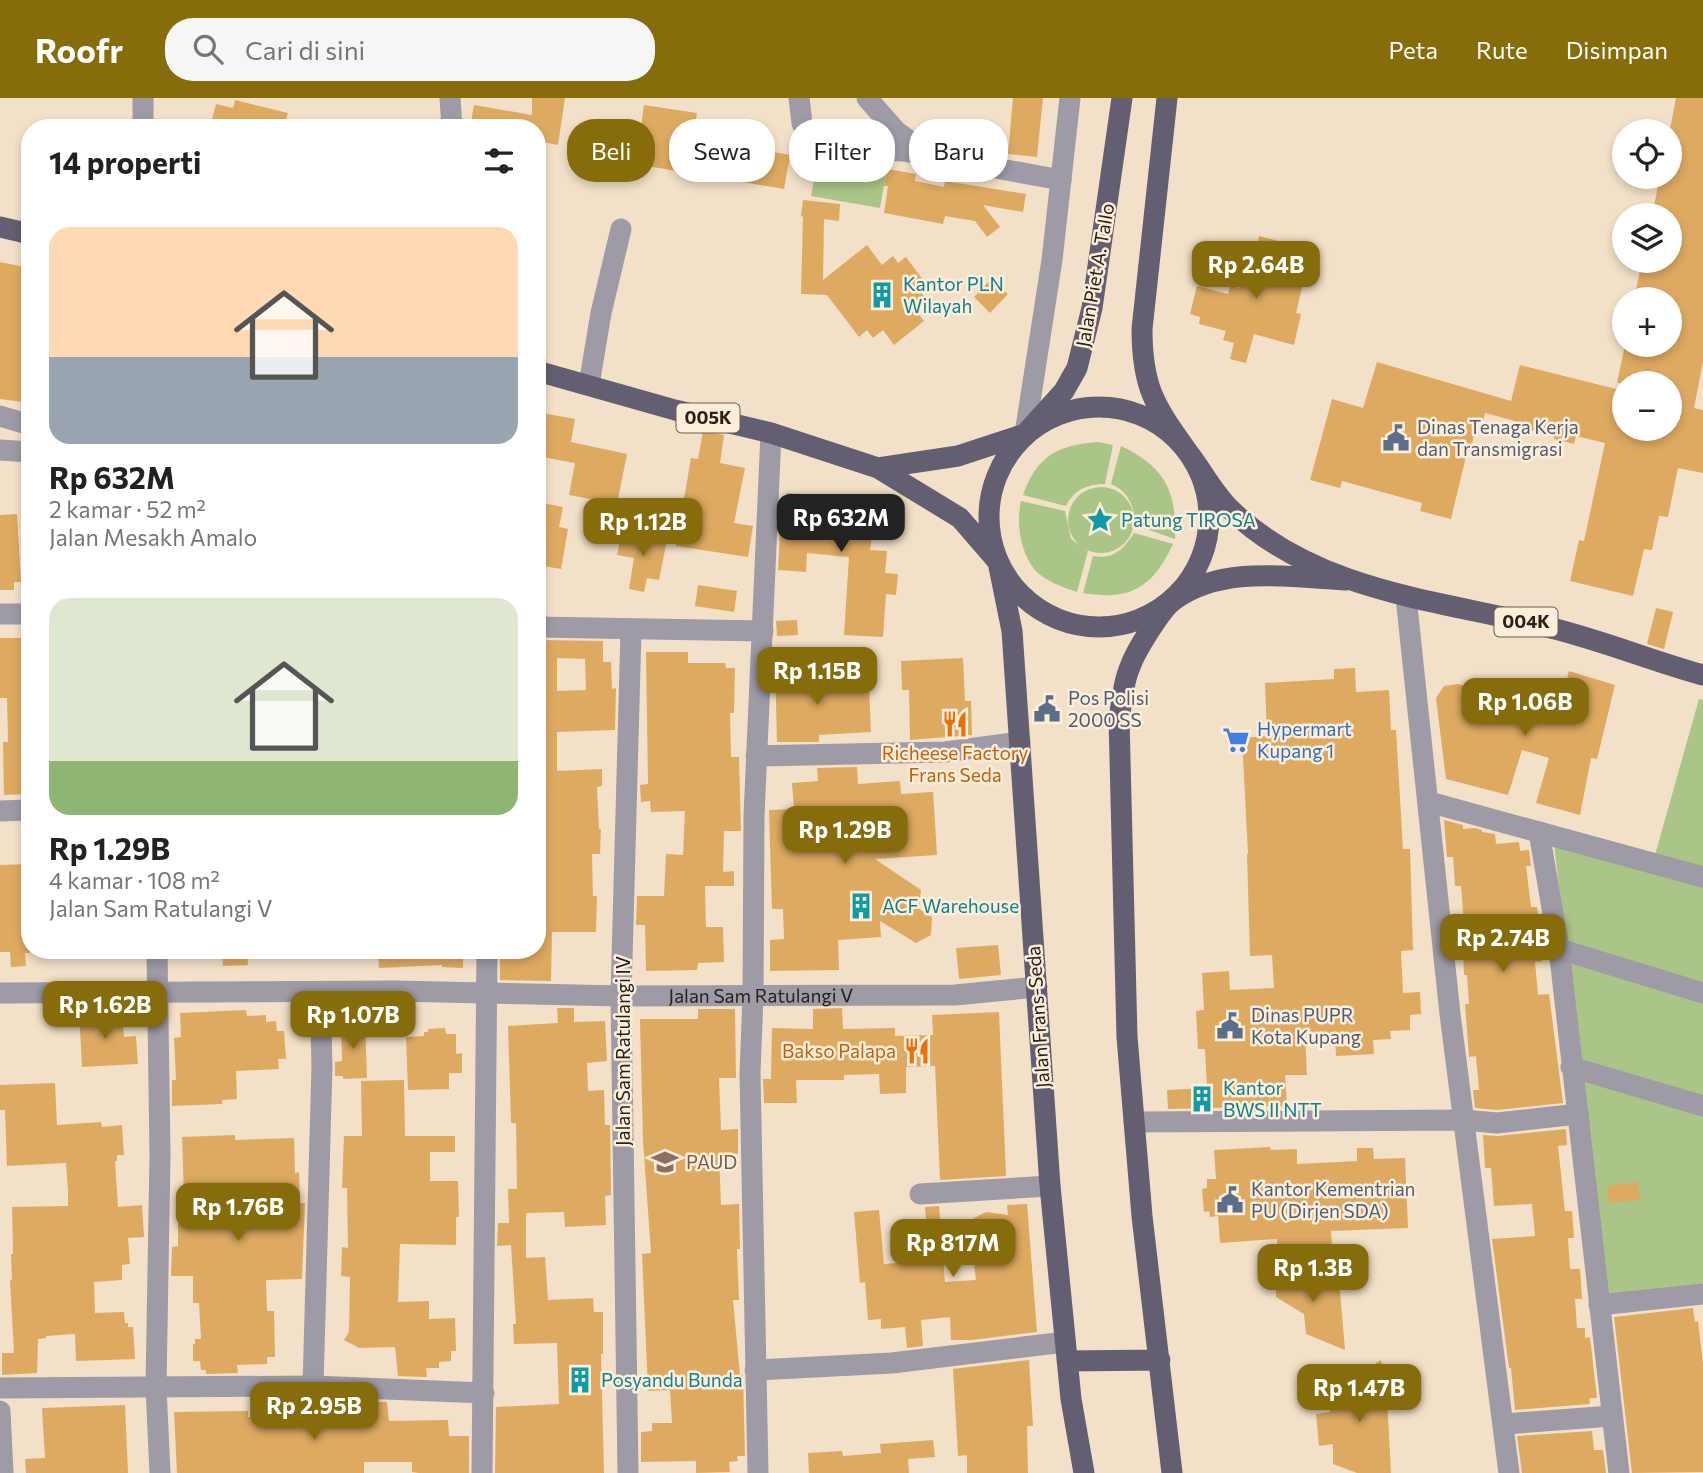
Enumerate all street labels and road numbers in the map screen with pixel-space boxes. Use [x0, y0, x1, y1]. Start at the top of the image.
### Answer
street label: Jalan Piet A. Tallo [1071, 201, 1118, 349]
road number: 005K [676, 404, 740, 432]
road number: 004K [1494, 608, 1558, 636]
street label: Jalan Frans-Seda [1021, 945, 1054, 1089]
street label: Jalan Sam Ratulangi IV [611, 956, 634, 1146]
street label: Jalan Sam Ratulangi V [669, 983, 853, 1007]

